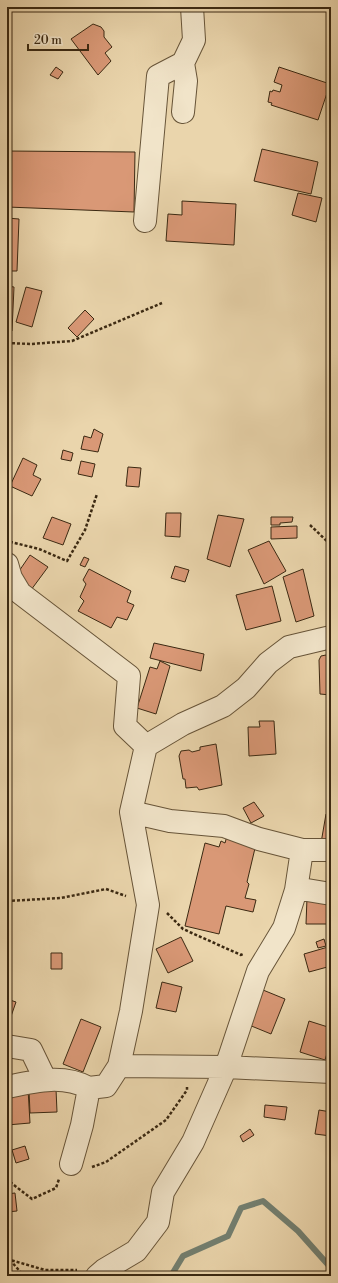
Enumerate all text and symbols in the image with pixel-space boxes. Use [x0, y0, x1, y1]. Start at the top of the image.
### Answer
scale bar [28, 26, 88, 52]
text: 20 m [34, 33, 62, 48]

